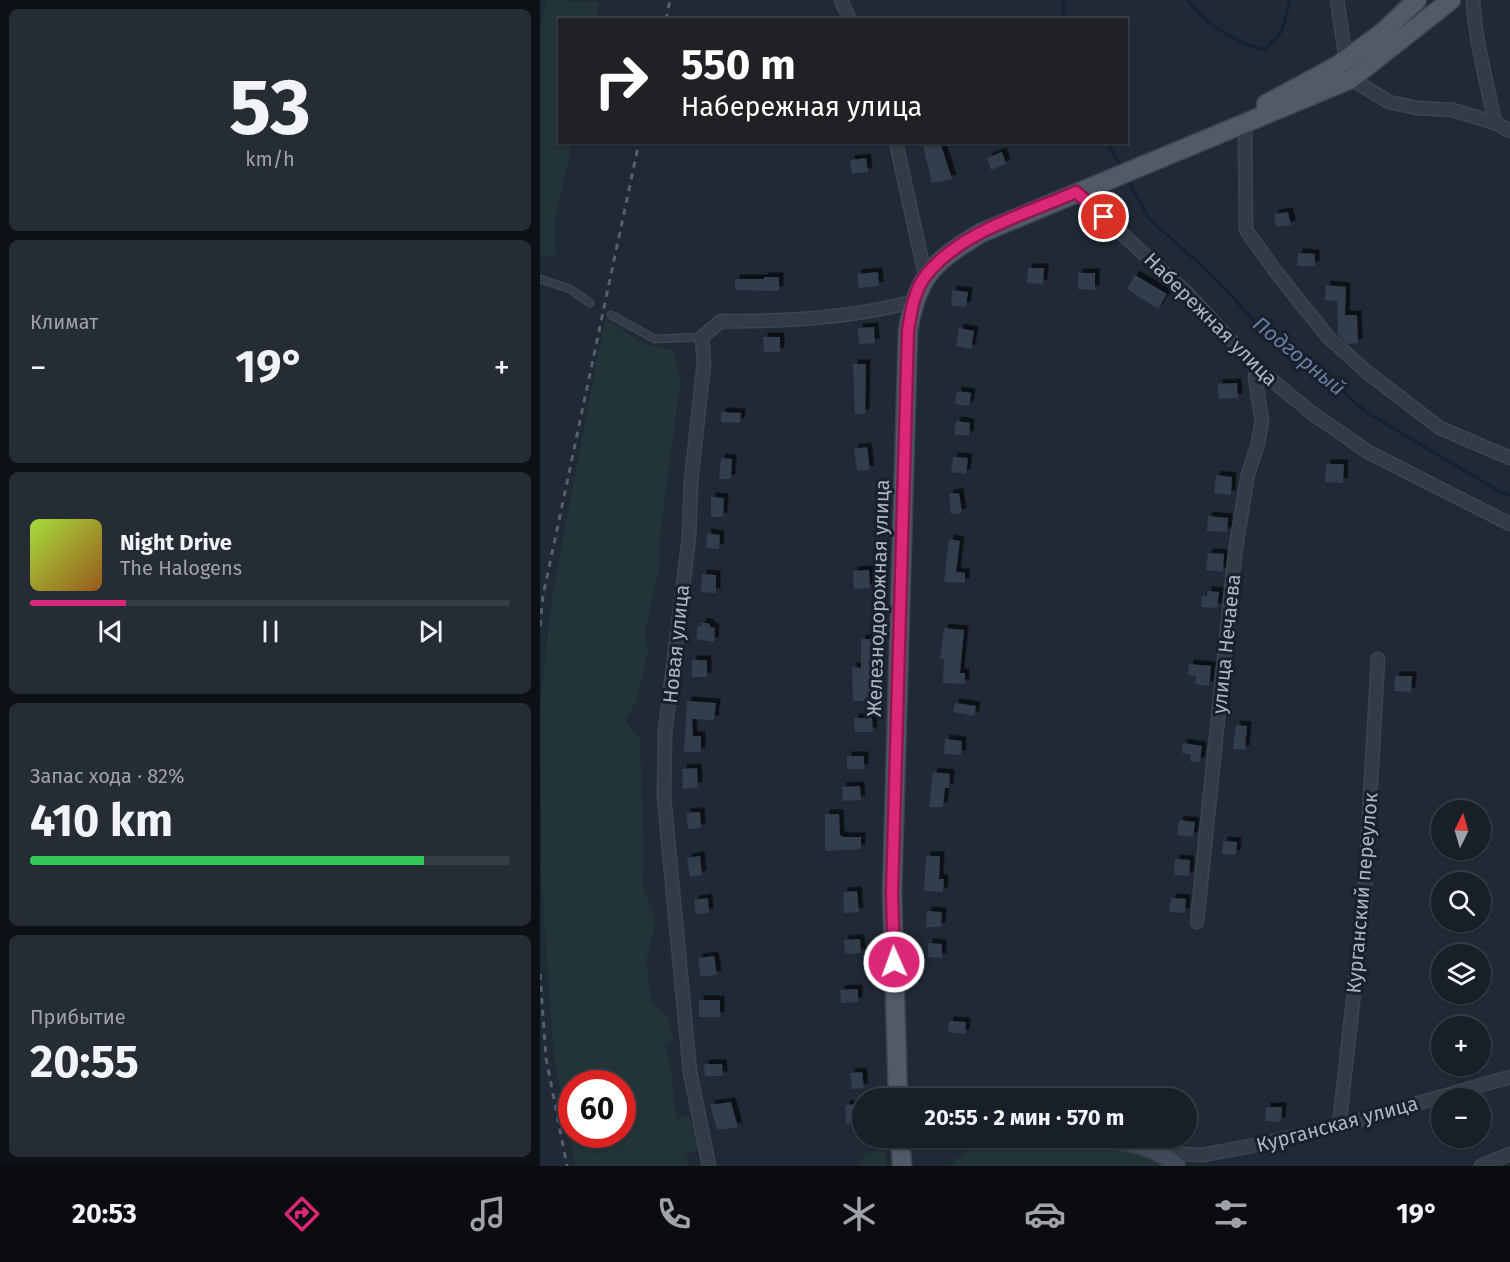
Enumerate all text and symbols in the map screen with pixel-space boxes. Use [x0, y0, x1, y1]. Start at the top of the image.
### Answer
text: 550 m [681, 40, 796, 90]
icon: right [582, 42, 660, 120]
text: 53 [229, 61, 311, 155]
text: Набережная улица [681, 91, 922, 123]
text: km/h [245, 147, 295, 171]
pin [1078, 191, 1129, 242]
icon: arrive [1087, 200, 1120, 233]
street label: Набережная улица [1139, 247, 1283, 391]
text: Климат [30, 310, 98, 334]
water label: Подгорный [1248, 311, 1350, 401]
text: 19° [235, 340, 305, 394]
text: − [30, 348, 47, 388]
text: + [494, 348, 510, 388]
street label: Железнодорожная улица [862, 479, 894, 717]
text: Night Drive [120, 529, 232, 556]
text: The Halogens [120, 556, 242, 580]
street label: улица Нечаева [1207, 573, 1245, 715]
street label: Новая улица [658, 583, 694, 705]
icon: previous [94, 615, 127, 648]
icon: pause [254, 615, 287, 648]
icon: next [414, 615, 447, 648]
text: Запас хода · 82% [30, 764, 185, 788]
street label: Курганский переулок [1341, 791, 1383, 995]
text: 410 km [30, 794, 173, 848]
north arrow [1431, 800, 1491, 860]
map controls [1431, 800, 1491, 1148]
button: search [1431, 872, 1491, 932]
position arrow [862, 930, 926, 994]
button: layers [1431, 944, 1491, 1004]
text: Прибытие [30, 1005, 126, 1029]
button: + [1431, 1016, 1491, 1076]
text: 20:55 [30, 1035, 139, 1089]
speed limit sign: 60 [558, 1070, 636, 1148]
button: − [1431, 1088, 1491, 1148]
street label: Курганская улица [1254, 1091, 1420, 1157]
text: 20:55 · 2 мин · 570 m [925, 1104, 1124, 1131]
icon: directions [281, 1193, 323, 1235]
icon: music [467, 1193, 509, 1235]
icon: phone [653, 1193, 695, 1235]
icon: climate [838, 1193, 880, 1235]
icon: car [1024, 1193, 1066, 1235]
icon: filters [1210, 1193, 1252, 1235]
text: 20:53 [72, 1198, 137, 1230]
text: 19° [1396, 1198, 1438, 1230]

